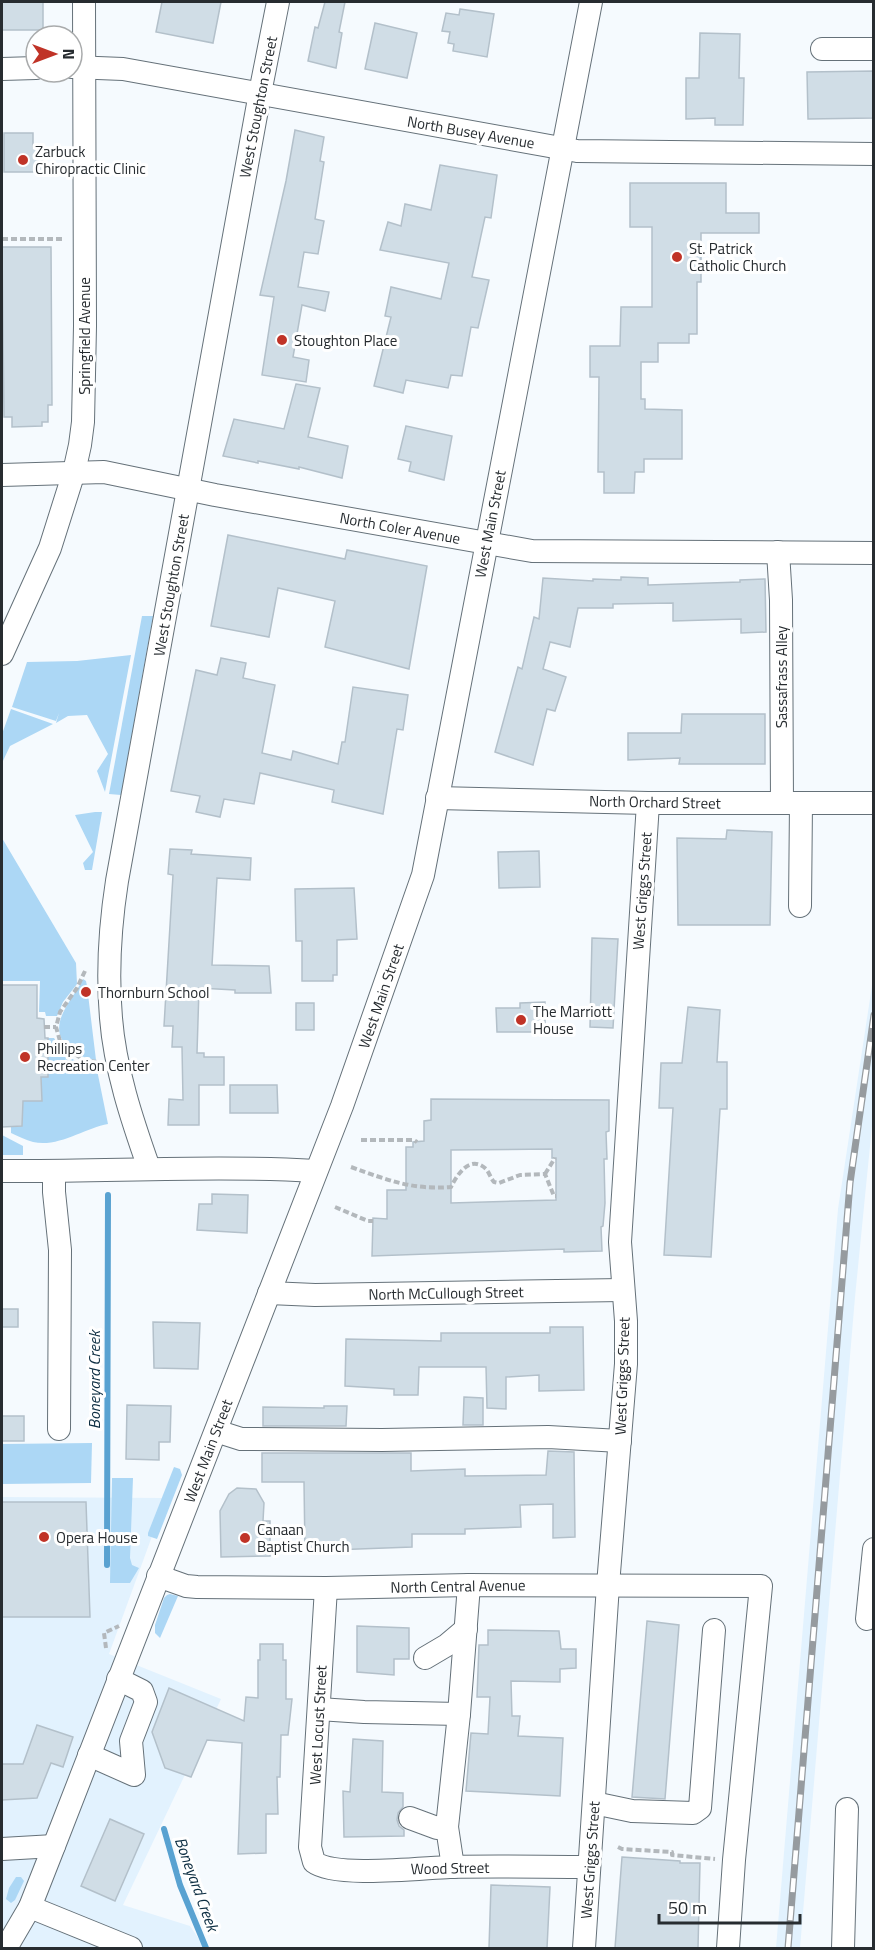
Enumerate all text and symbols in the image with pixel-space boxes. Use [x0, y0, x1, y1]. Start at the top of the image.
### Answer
north arrow [24, 24, 84, 84]
street label: West Stoughton Street [233, 33, 283, 180]
text: N [57, 48, 81, 60]
street label: North Busey Avenue [406, 109, 536, 155]
place label: Zarbuck Chiropractic Clinic [35, 140, 146, 180]
marker: Zarbuck Chiropractic Clinic [16, 153, 30, 167]
place label: St. Patrick Catholic Church [689, 237, 786, 277]
marker: St. Patrick Catholic Church [670, 250, 684, 264]
street label: Springfield Avenue [73, 277, 96, 395]
place label: Stoughton Place [294, 329, 397, 352]
marker: Stoughton Place [275, 333, 289, 347]
street label: West Main Street [468, 467, 512, 580]
street label: North Coler Avenue [338, 506, 462, 550]
street label: West Stoughton Street [147, 511, 195, 658]
street label: Sassafrass Alley [770, 626, 793, 728]
street label: North Orchard Street [589, 789, 722, 815]
street label: West Griggs Street [626, 831, 658, 951]
street label: West Main Street [352, 940, 410, 1052]
place label: Thornburn School [98, 981, 210, 1004]
marker: Thornburn School [79, 985, 93, 999]
place label: The Marriott House [533, 1000, 613, 1040]
marker: The Marriott House [514, 1013, 528, 1027]
place label: Phillips Recreation Center [37, 1037, 150, 1077]
marker: Phillips Recreation Center [18, 1050, 32, 1064]
street label: North McCullough Street [368, 1280, 525, 1306]
street label: West Griggs Street [608, 1316, 636, 1435]
water label: Boneyard Creek [82, 1329, 106, 1429]
street label: West Main Street [178, 1395, 239, 1506]
place label: Canaan Baptist Church [257, 1518, 350, 1558]
place label: Opera House [56, 1526, 138, 1549]
marker: Opera House [37, 1530, 51, 1544]
marker: Canaan Baptist Church [238, 1531, 252, 1545]
street label: North Central Avenue [390, 1573, 526, 1599]
street label: West Locust Street [303, 1664, 333, 1785]
street label: West Griggs Street [574, 1800, 606, 1920]
water label: Boneyard Creek [169, 1834, 226, 1936]
street label: Wood Street [410, 1856, 490, 1880]
scale bar [659, 1887, 800, 1925]
text: 50 m [668, 1894, 707, 1921]

